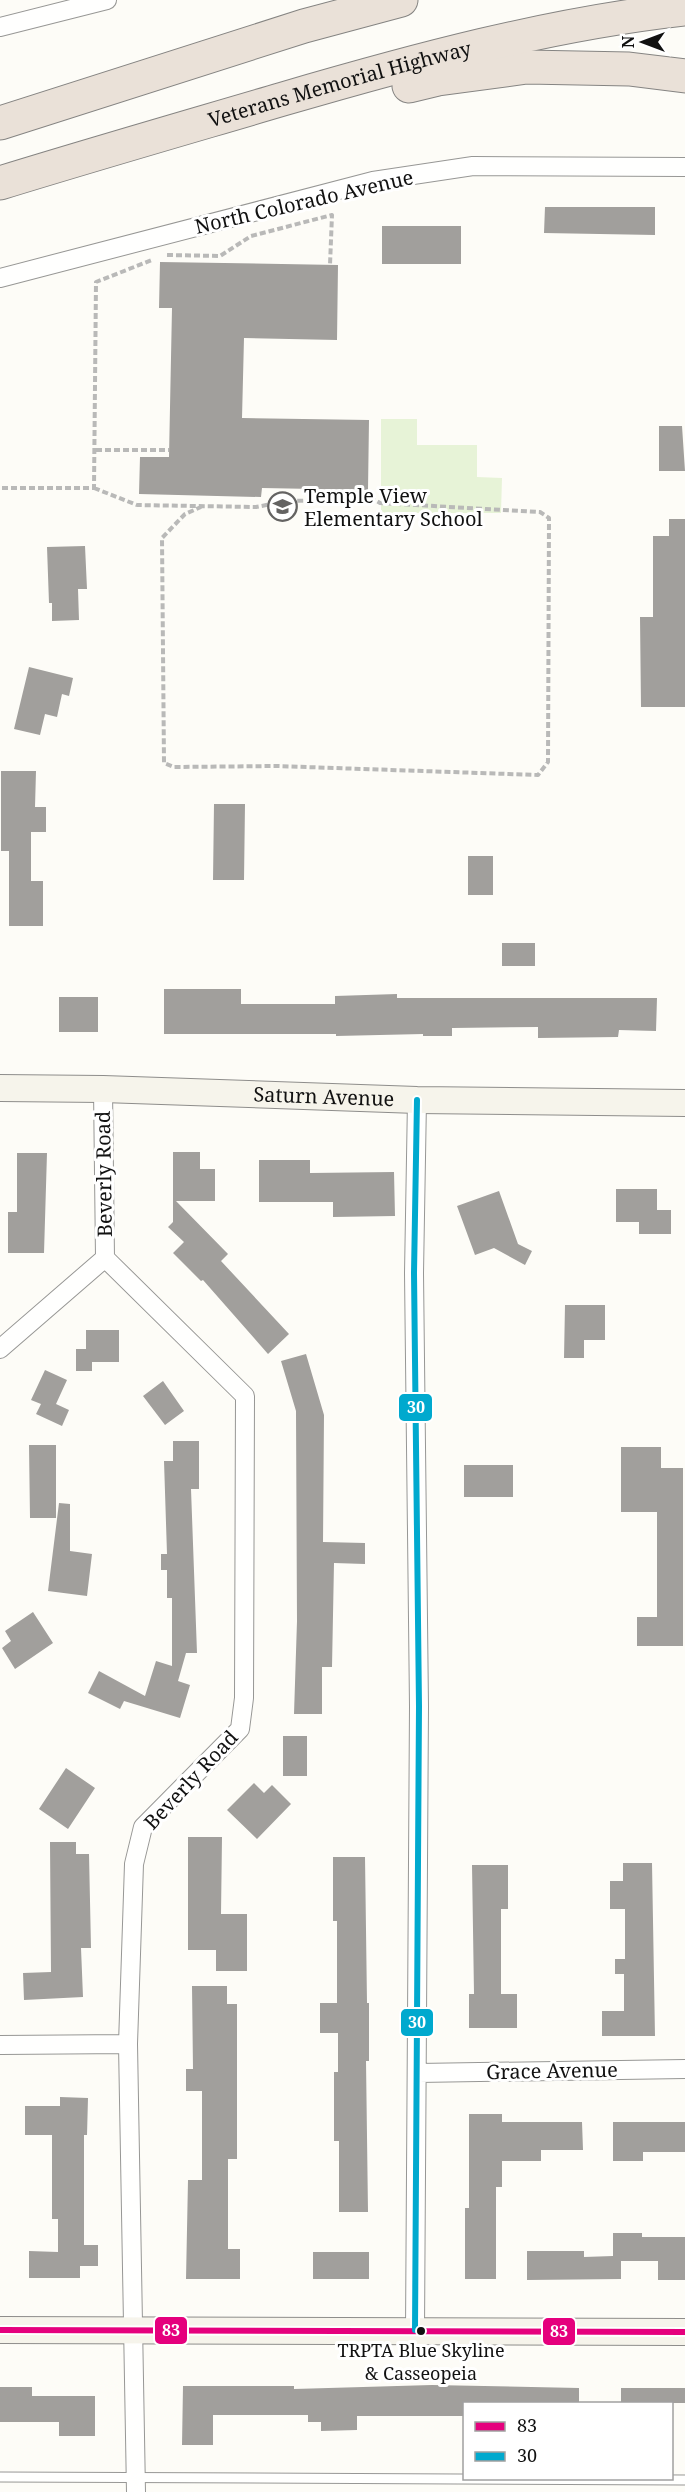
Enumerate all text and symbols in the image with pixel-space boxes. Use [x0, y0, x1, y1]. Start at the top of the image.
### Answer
north arrow [613, 12, 673, 72]
street label: Veterans Memorial Highway [205, 34, 475, 133]
text: N [617, 35, 639, 48]
street label: North Colorado Avenue [192, 163, 416, 240]
place label: Temple View Elementary School [304, 482, 483, 532]
school or university icon: Temple View Elementary School [267, 491, 299, 523]
street label: Saturn Avenue [253, 1080, 395, 1112]
street label: Beverly Road [89, 1111, 118, 1237]
line badge: 30 [398, 1393, 433, 1422]
text: 30 [407, 1396, 425, 1418]
street label: Beverly Road [138, 1724, 244, 1835]
line badge: 30 [400, 2008, 434, 2037]
text: 30 [408, 2011, 426, 2033]
street label: Grace Avenue [486, 2056, 618, 2085]
line badge: 83 [154, 2316, 188, 2345]
line badge: 83 [542, 2317, 576, 2346]
text: 83 [162, 2319, 180, 2341]
text: 83 [550, 2320, 568, 2342]
marker: TRPTA Blue Skyline & Casseopeia [415, 2325, 427, 2337]
place label: TRPTA Blue Skyline & Casseopeia [337, 2338, 505, 2385]
legend [463, 2402, 673, 2480]
text: 83 [517, 2413, 537, 2437]
text: 30 [517, 2443, 537, 2467]

